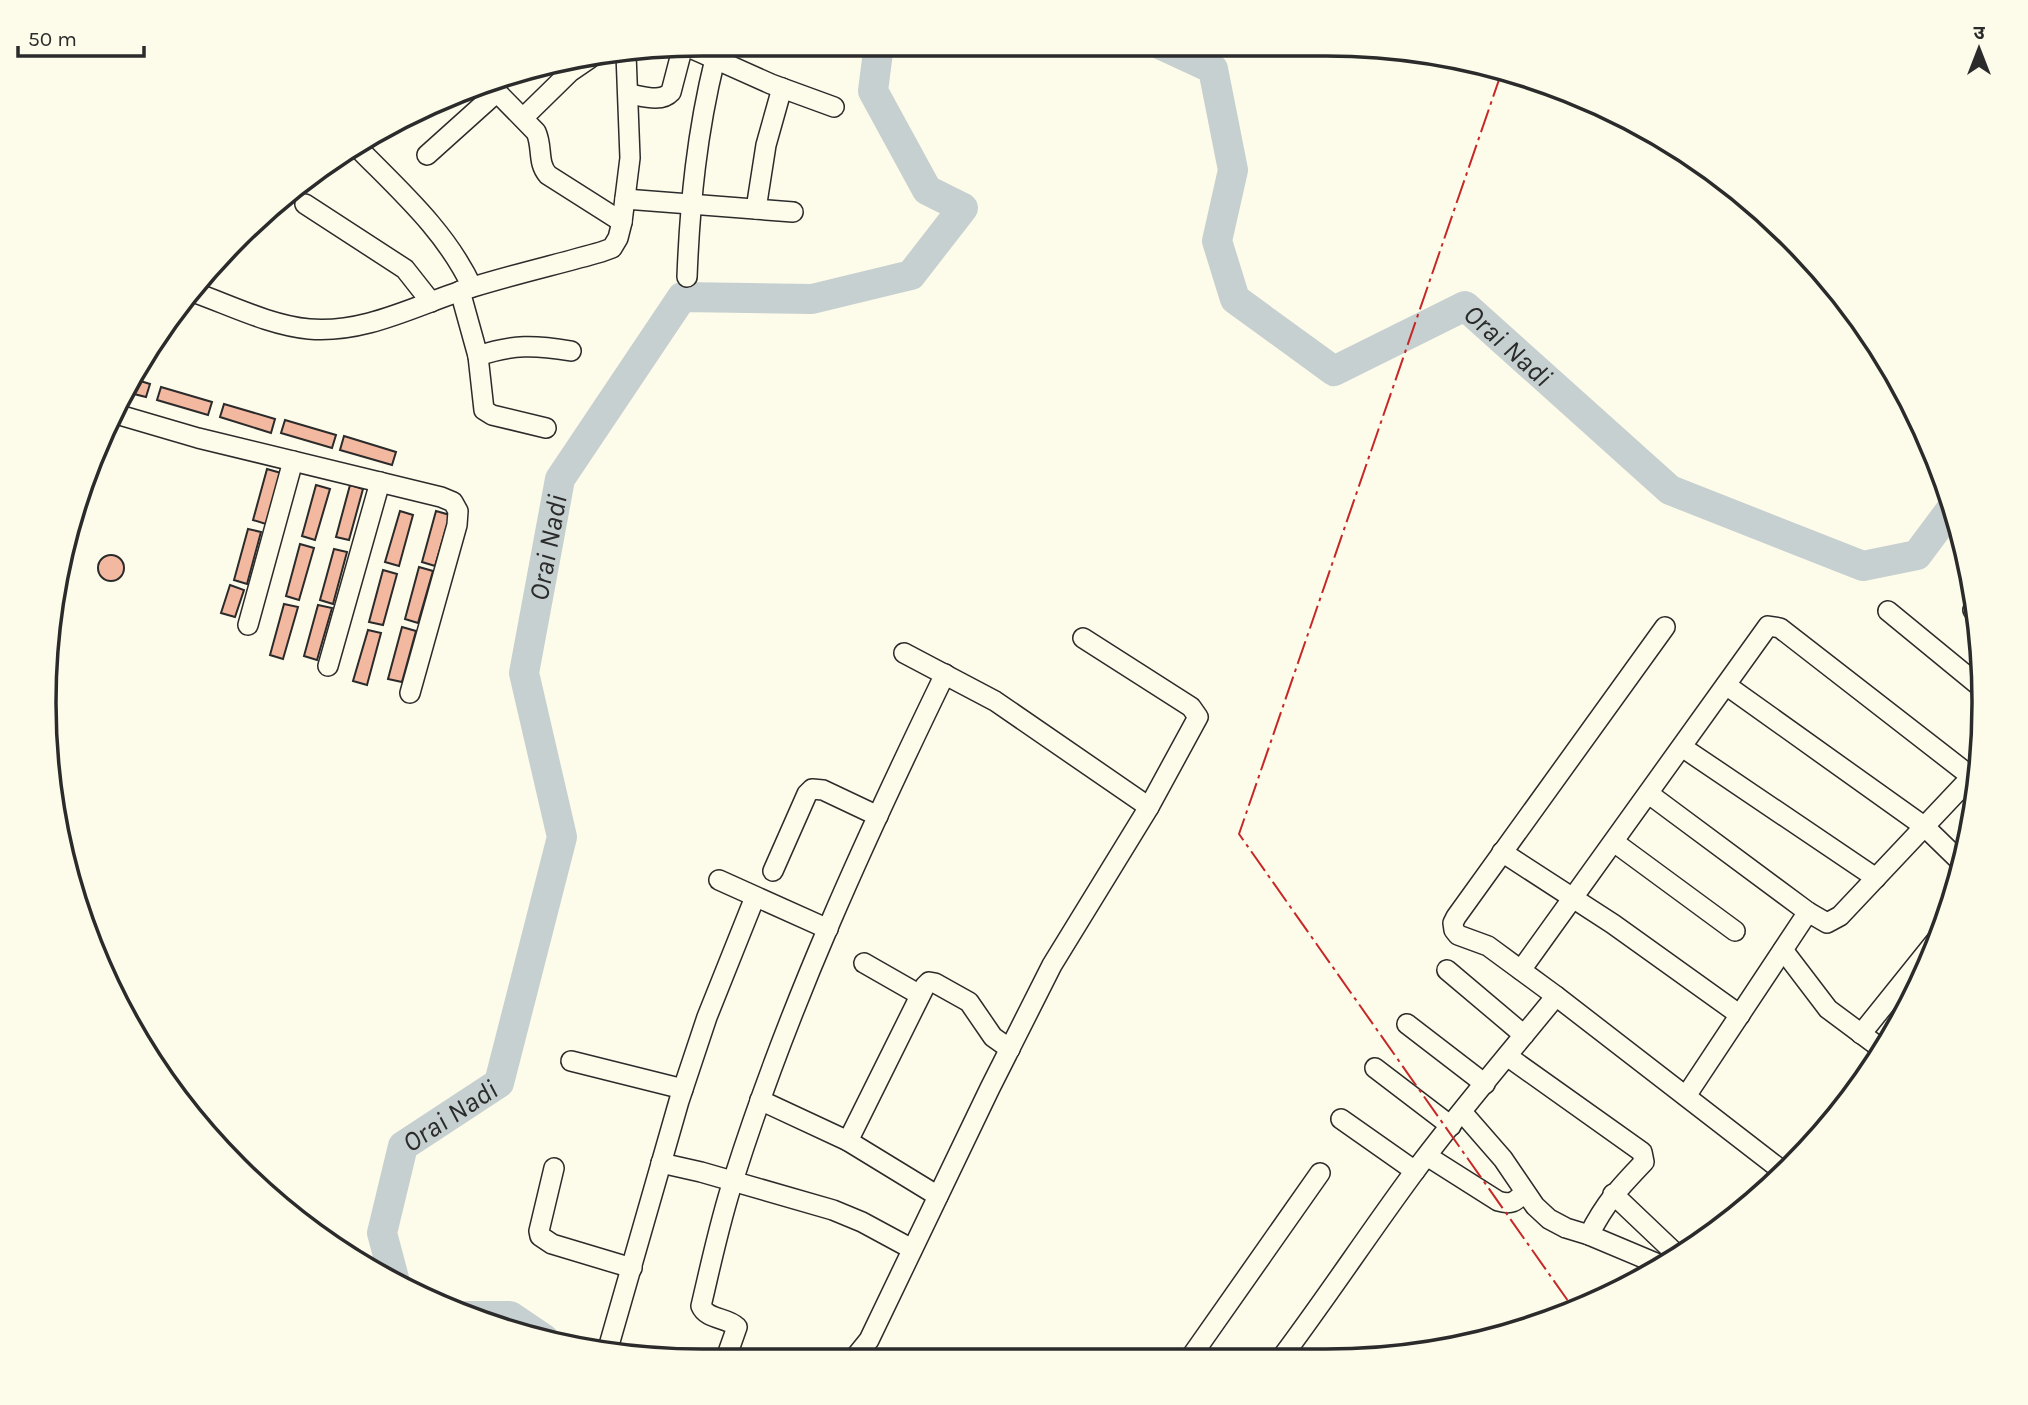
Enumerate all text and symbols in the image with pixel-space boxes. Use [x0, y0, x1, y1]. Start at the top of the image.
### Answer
scale bar [18, 14, 144, 58]
north arrow [1944, 14, 2014, 84]
text: उ [1973, 22, 1985, 44]
text: 50 m [28, 27, 77, 51]
water label: Orai Nadi [1457, 297, 1559, 394]
water label: Orai Nadi [522, 492, 574, 603]
water label: Orai Nadi [396, 1073, 504, 1159]

